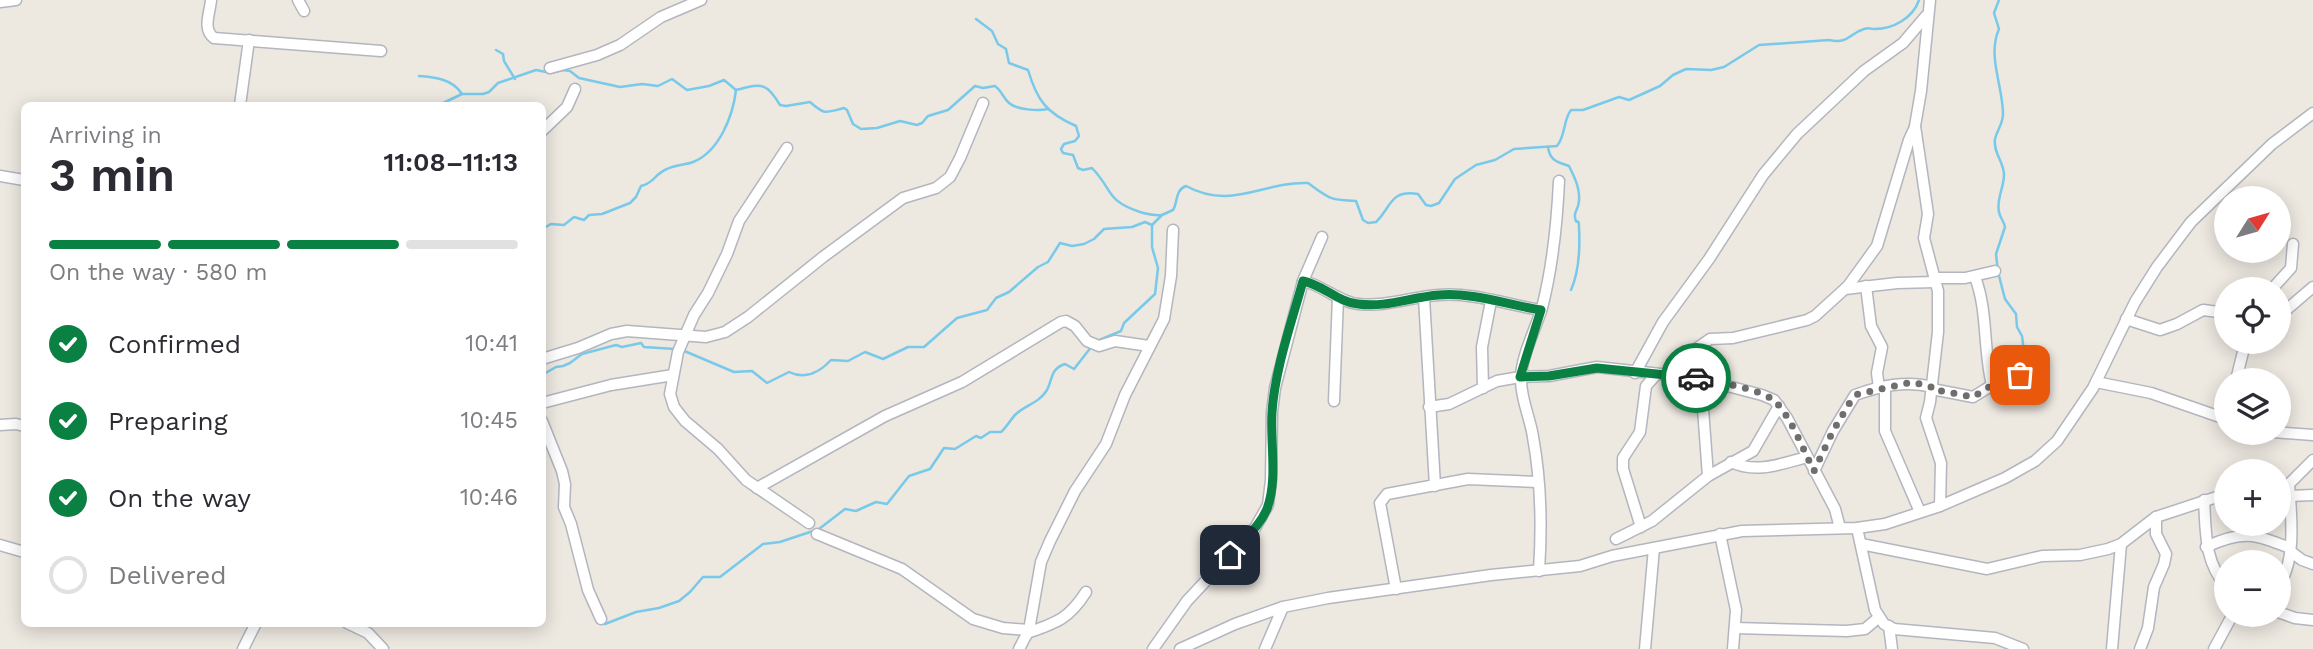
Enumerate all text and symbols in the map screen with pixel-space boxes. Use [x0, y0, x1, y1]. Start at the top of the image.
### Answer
text: Arriving in [49, 122, 162, 149]
text: 11:08–11:13 [384, 147, 518, 177]
text: 3 min [49, 148, 175, 202]
north arrow [2214, 186, 2291, 262]
map controls [2214, 186, 2291, 627]
text: On the way · 580 m [49, 259, 267, 286]
button: locate [2214, 277, 2291, 354]
icon: check [49, 325, 87, 363]
text: Confirmed [108, 329, 241, 359]
text: 10:41 [465, 330, 518, 357]
courier [1661, 343, 1731, 413]
pin [1990, 345, 2050, 405]
icon: bag [2001, 356, 2039, 394]
icon: car [1677, 359, 1715, 397]
button: layers [2214, 368, 2291, 445]
icon: check [49, 402, 87, 440]
text: Preparing [108, 406, 228, 436]
text: 10:45 [460, 407, 518, 434]
button: + [2214, 459, 2291, 536]
icon: check [49, 479, 87, 517]
text: On the way [108, 483, 251, 513]
text: 10:46 [460, 484, 518, 511]
pin [1200, 525, 1260, 585]
icon: home [1211, 536, 1249, 574]
button: − [2214, 550, 2291, 627]
text: Delivered [108, 560, 227, 590]

